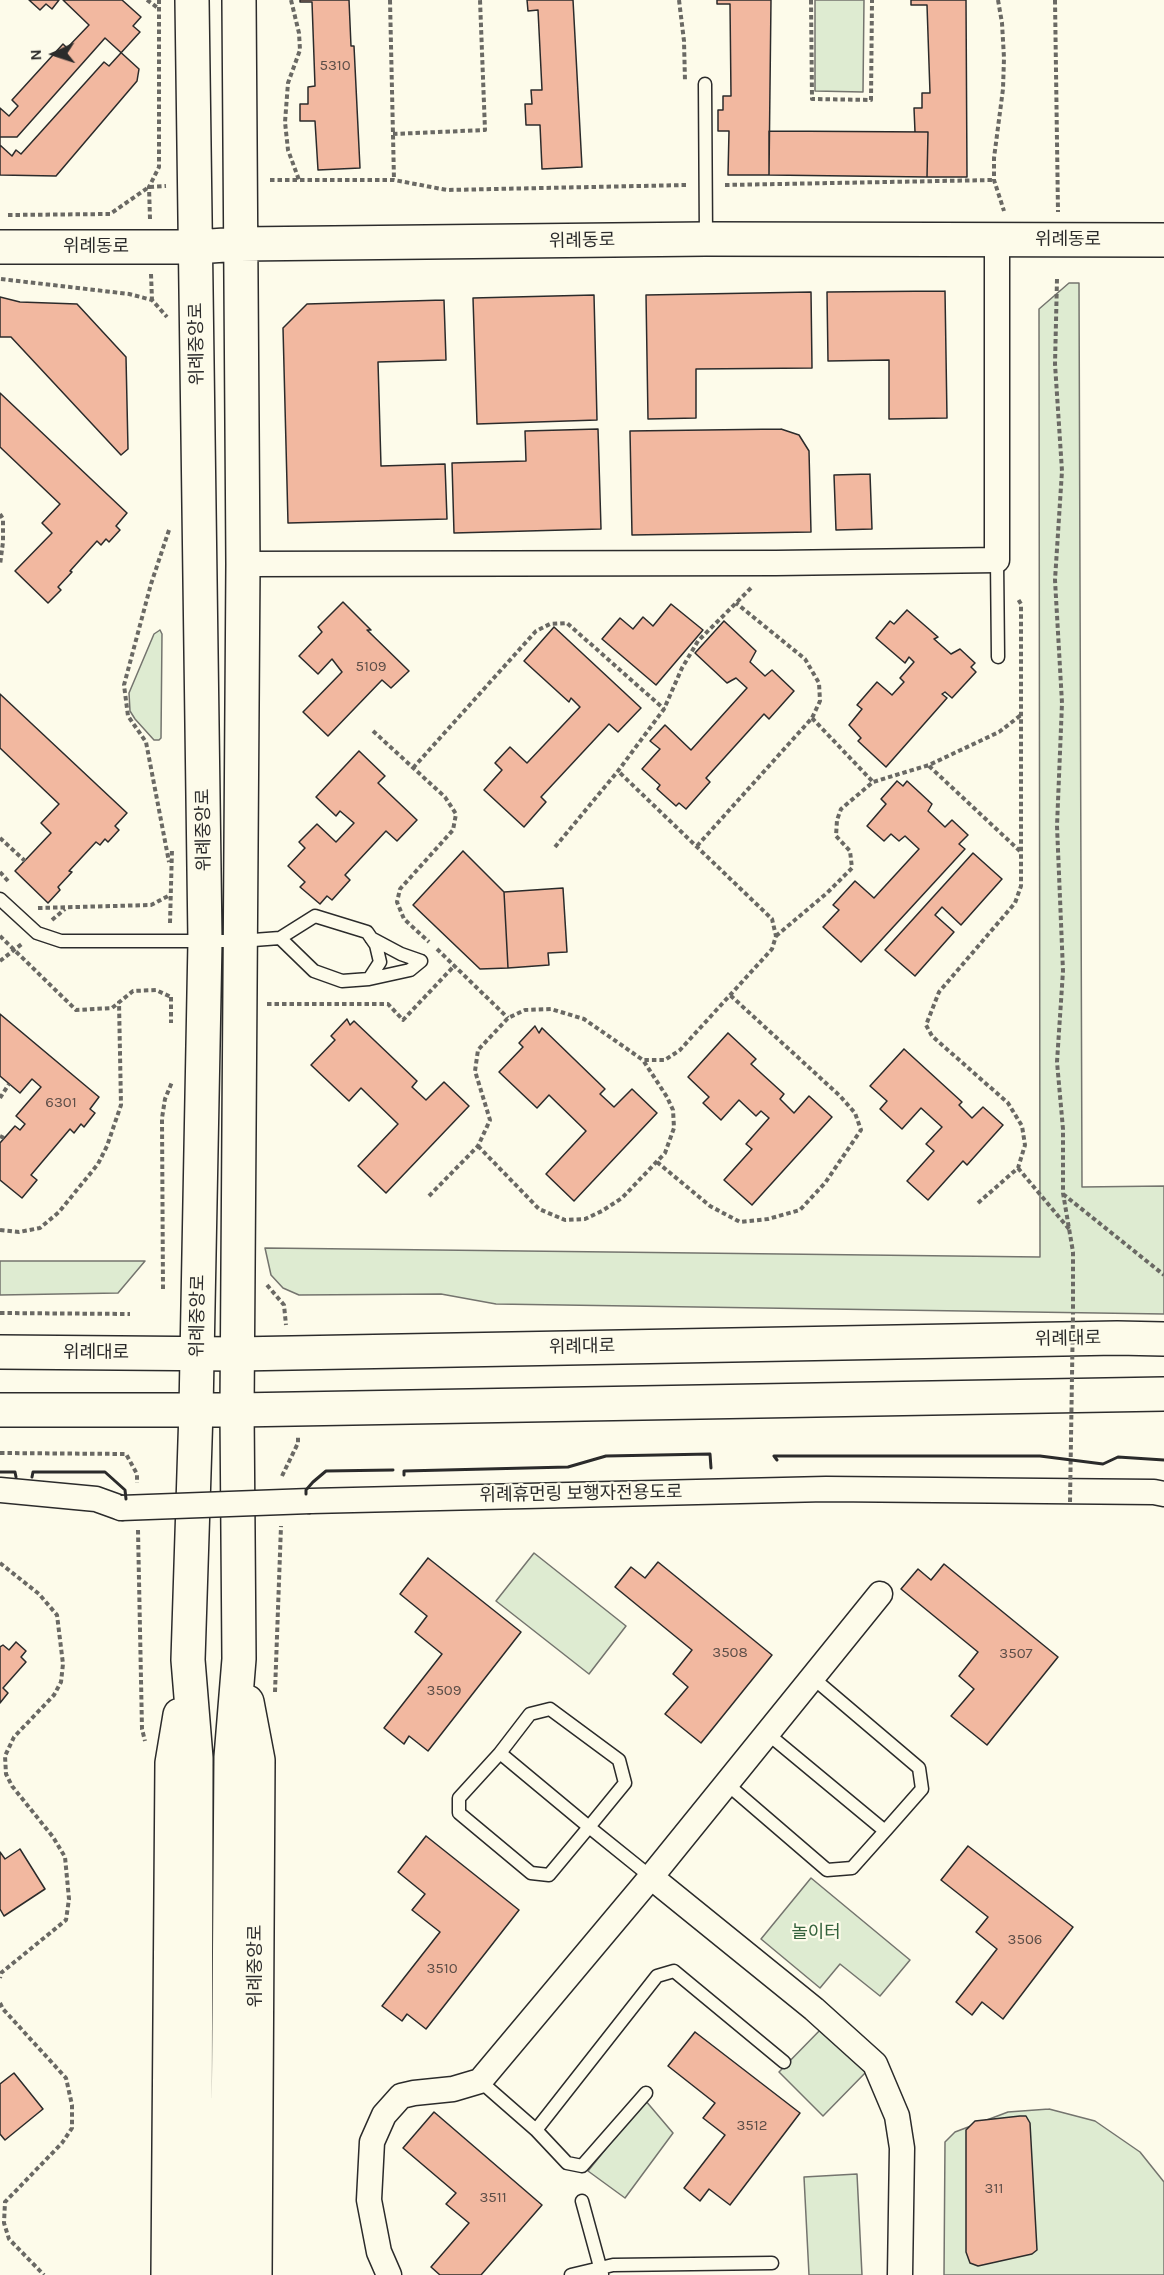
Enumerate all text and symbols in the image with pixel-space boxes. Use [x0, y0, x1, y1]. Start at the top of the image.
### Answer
north arrow [24, 24, 84, 84]
text: N [26, 49, 45, 61]
house number: 5310 [319, 57, 351, 75]
street label: 위례동로 [1035, 229, 1101, 251]
street label: 위례동로 [549, 230, 615, 252]
street label: 위례동로 [63, 236, 129, 258]
street label: 위례중앙로 [185, 302, 209, 386]
house number: 5109 [355, 658, 387, 676]
street label: 위례중앙로 [192, 788, 216, 872]
house number: 6301 [45, 1094, 77, 1112]
street label: 위례중앙로 [186, 1274, 210, 1358]
street label: 위례대로 [1035, 1328, 1101, 1350]
street label: 위례대로 [549, 1336, 615, 1358]
street label: 위례대로 [63, 1342, 129, 1364]
street label: 위례휴먼링 보행자전용도로 [479, 1481, 683, 1507]
house number: 3508 [712, 1644, 748, 1662]
house number: 3507 [999, 1645, 1033, 1663]
house number: 3509 [427, 1682, 461, 1700]
park label: 놀이터 [791, 1922, 841, 1944]
street label: 위례중앙로 [245, 1925, 267, 2007]
house number: 3506 [1008, 1931, 1042, 1949]
house number: 3510 [426, 1960, 458, 1978]
house number: 3512 [737, 2117, 767, 2135]
house number: 311 [985, 2180, 1003, 2198]
house number: 3511 [479, 2189, 507, 2207]

